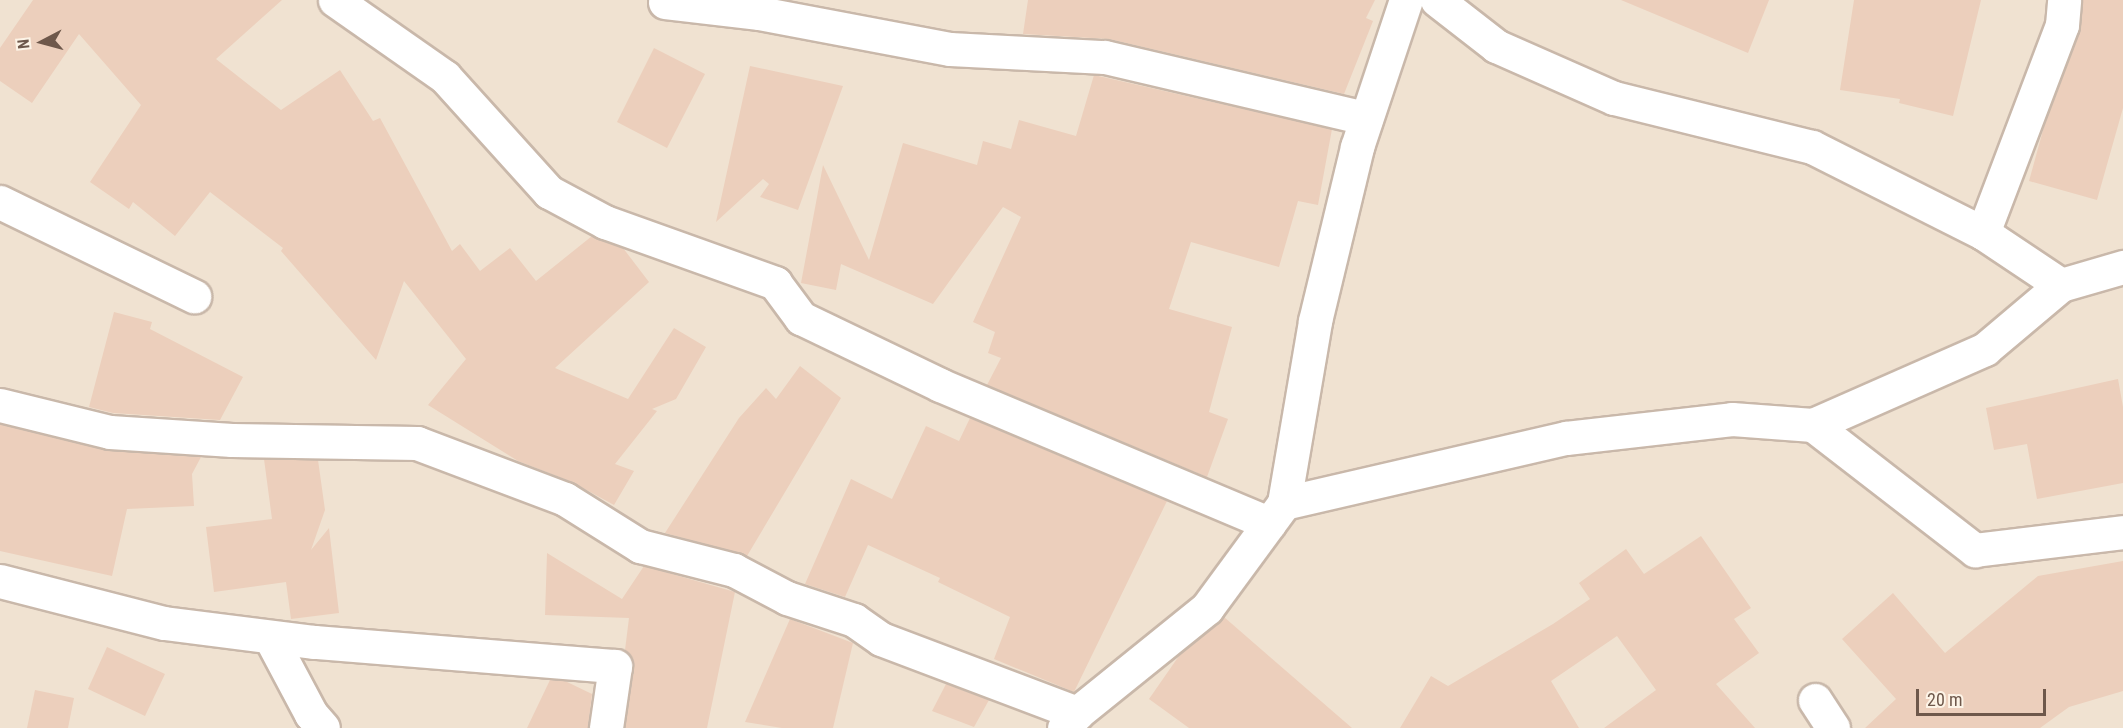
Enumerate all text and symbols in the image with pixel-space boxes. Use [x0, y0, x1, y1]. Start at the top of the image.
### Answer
north arrow [12, 12, 72, 72]
text: N [14, 38, 34, 50]
scale bar [1919, 677, 2050, 715]
text: 20 m [1927, 689, 1962, 710]

